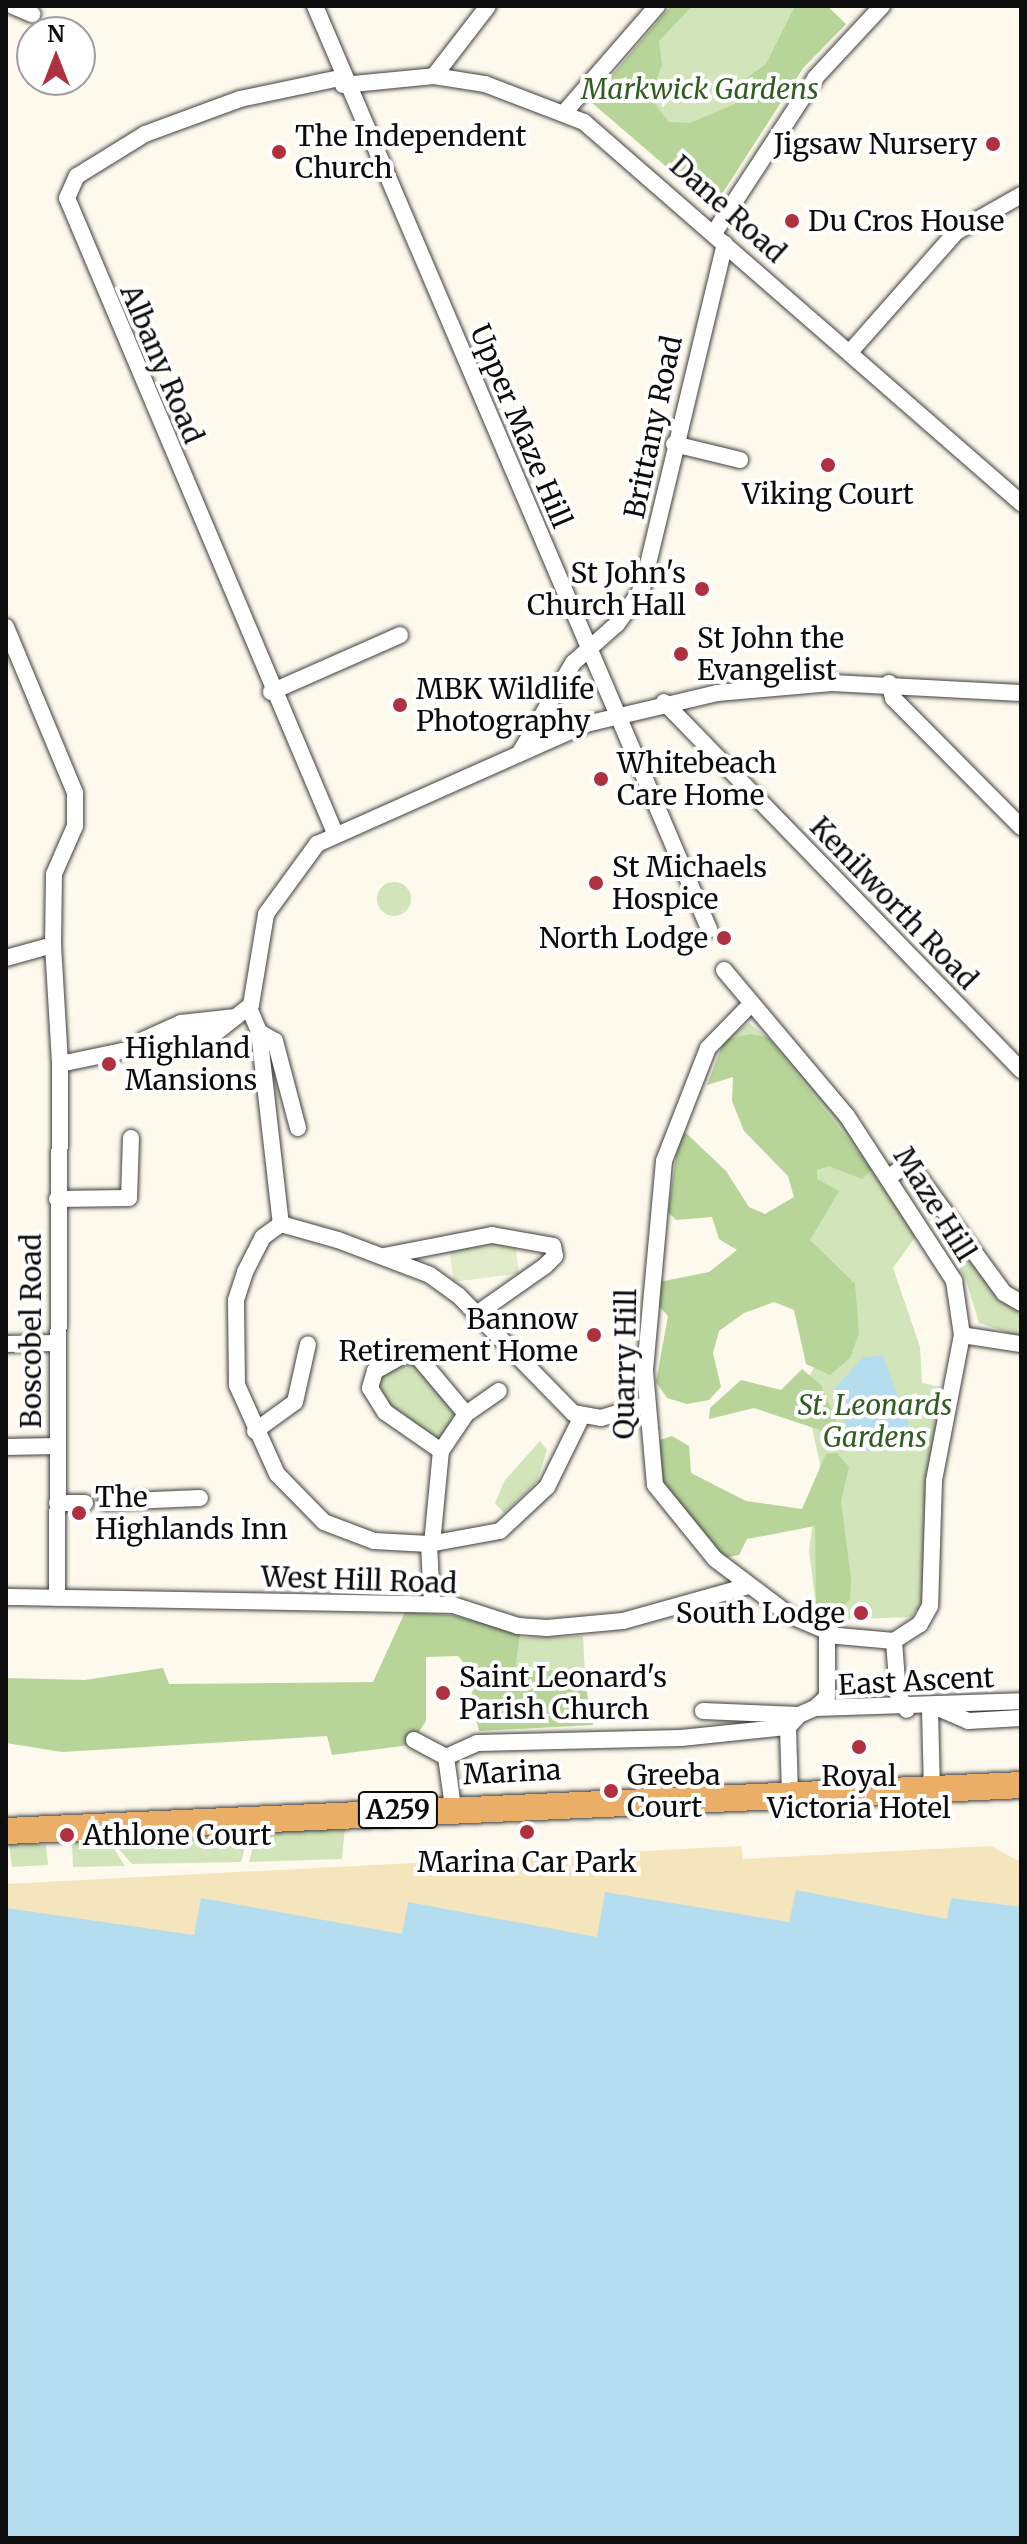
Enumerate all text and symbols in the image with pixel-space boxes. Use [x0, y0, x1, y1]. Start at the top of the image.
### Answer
north arrow [16, 16, 96, 96]
text: N [47, 20, 65, 48]
park label: Markwick Gardens [581, 72, 819, 106]
place label: The Independent Church [295, 119, 526, 185]
place label: Jigsaw Nursery [774, 127, 977, 161]
marker: Jigsaw Nursery [984, 135, 1002, 153]
marker: The Independent Church [270, 143, 288, 161]
street label: Dane Road [663, 148, 793, 270]
place label: Du Cros House [808, 204, 1004, 238]
marker: Du Cros House [783, 212, 801, 230]
street label: Albany Road [113, 279, 211, 449]
street label: Upper Maze Hill [463, 319, 579, 533]
street label: Brittany Road [617, 333, 689, 521]
marker: Viking Court [819, 456, 837, 474]
place label: Viking Court [742, 477, 914, 511]
place label: St John's Church Hall [527, 556, 686, 622]
marker: St John's Church Hall [693, 580, 711, 598]
place label: St John the Evangelist [697, 621, 844, 687]
marker: St John the Evangelist [672, 645, 690, 663]
place label: MBK Wildlife Photography [416, 672, 594, 738]
marker: MBK Wildlife Photography [391, 696, 409, 714]
place label: Whitebeach Care Home [617, 746, 777, 812]
marker: Whitebeach Care Home [592, 770, 610, 788]
street label: Kenilworth Road [803, 810, 985, 996]
place label: St Michaels Hospice [612, 850, 767, 916]
marker: St Michaels Hospice [587, 874, 605, 892]
place label: North Lodge [539, 921, 708, 955]
marker: North Lodge [715, 929, 733, 947]
place label: Highland Mansions [125, 1031, 257, 1097]
marker: Highland Mansions [100, 1055, 118, 1073]
street label: Maze Hill [887, 1141, 983, 1267]
street label: Boscobel Road [14, 1233, 48, 1429]
street label: Quarry Hill [607, 1288, 643, 1440]
place label: Bannow Retirement Home [339, 1302, 578, 1368]
marker: Bannow Retirement Home [585, 1326, 603, 1344]
park label: St. Leonards Gardens [798, 1388, 952, 1454]
place label: The Highlands Inn [95, 1480, 288, 1546]
marker: The Highlands Inn [70, 1504, 88, 1522]
street label: West Hill Road [260, 1560, 458, 1600]
place label: South Lodge [676, 1596, 845, 1630]
marker: South Lodge [852, 1604, 870, 1622]
place label: Saint Leonard's Parish Church [459, 1660, 667, 1726]
street label: East Ascent [837, 1660, 995, 1702]
marker: Saint Leonard's Parish Church [434, 1684, 452, 1702]
marker: Royal Victoria Hotel [850, 1738, 868, 1756]
street label: Marina [462, 1753, 562, 1791]
place label: Greeba Court [627, 1758, 720, 1824]
place label: Royal Victoria Hotel [767, 1759, 951, 1825]
marker: Greeba Court [602, 1782, 620, 1800]
road number: A259 [356, 1788, 440, 1832]
place label: Athlone Court [83, 1818, 271, 1852]
marker: Marina Car Park [518, 1823, 536, 1841]
marker: Athlone Court [58, 1826, 76, 1844]
place label: Marina Car Park [417, 1845, 637, 1879]

